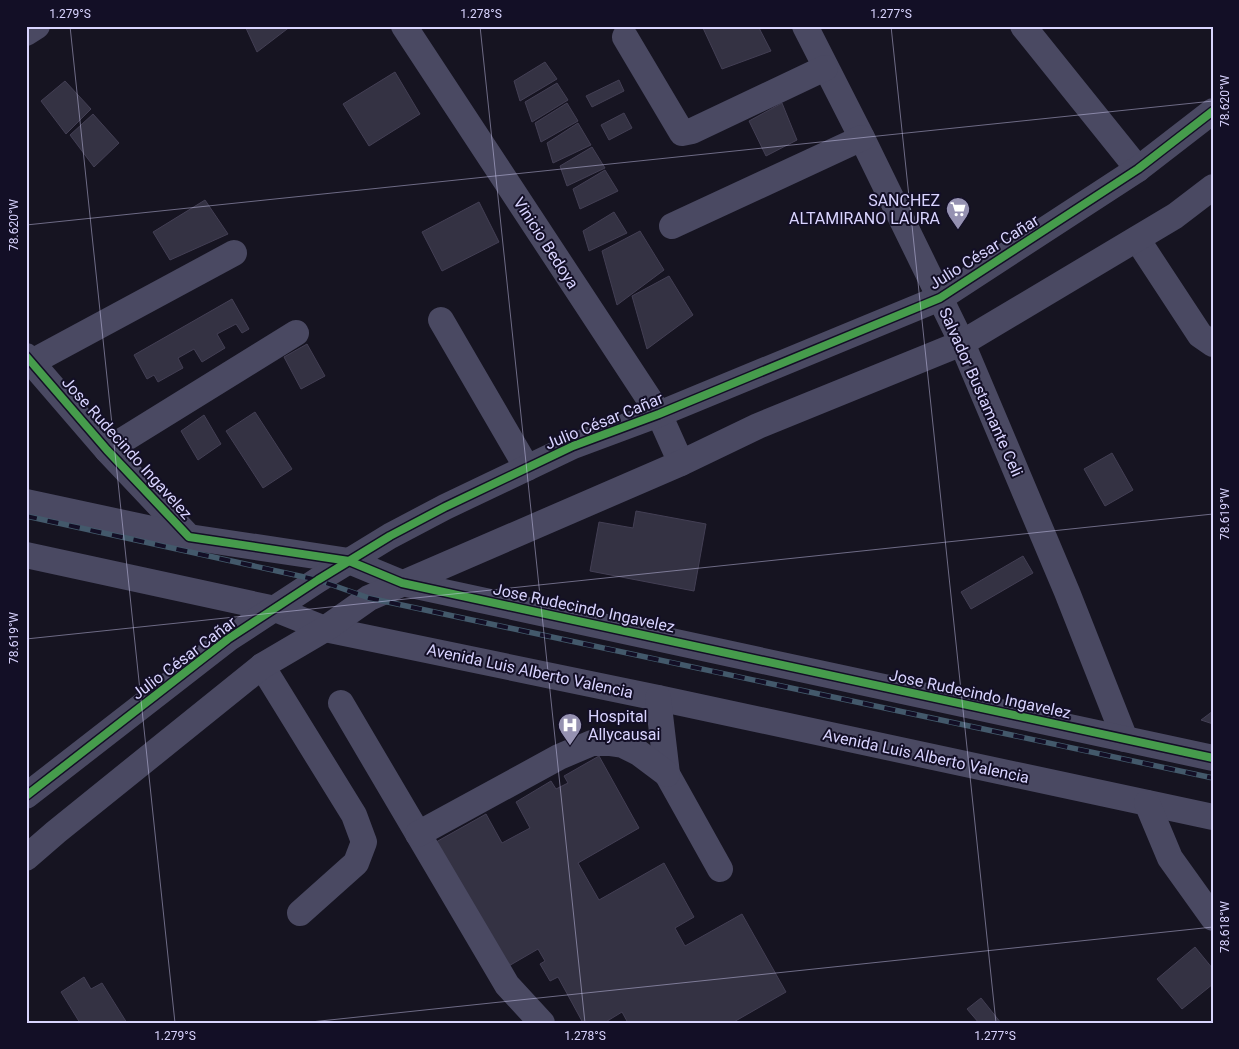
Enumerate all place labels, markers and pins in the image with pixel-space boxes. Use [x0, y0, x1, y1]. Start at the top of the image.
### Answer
place label: SANCHEZ ALTAMIRANO LAURA [789, 191, 941, 228]
supermarket icon: SANCHEZ ALTAMIRANO LAURA [945, 196, 971, 230]
place label: Hospital Allycausai [588, 707, 660, 744]
hospital icon: Hospital Allycausai [557, 712, 583, 746]

